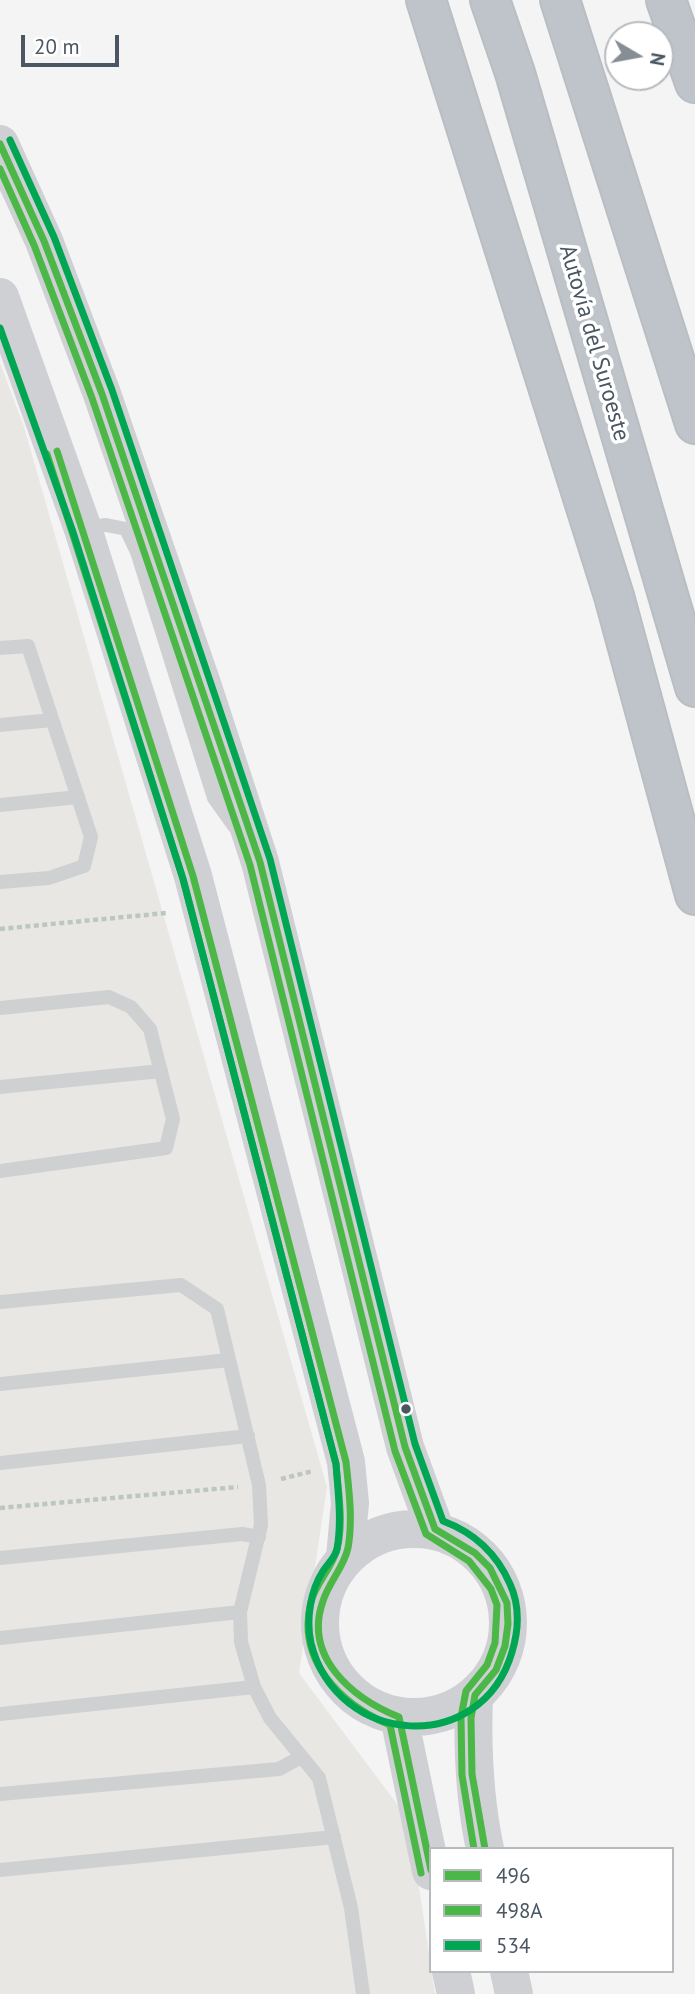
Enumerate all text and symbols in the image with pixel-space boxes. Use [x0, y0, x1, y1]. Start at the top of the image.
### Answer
scale bar [24, 21, 122, 65]
north arrow [604, 21, 674, 91]
text: 20 m [34, 33, 80, 60]
text: N [645, 51, 671, 68]
street label: Autovía del Suroeste [553, 242, 635, 444]
unlabelled marker [399, 1402, 413, 1416]
legend [429, 1847, 674, 1973]
text: 496 [496, 1862, 530, 1889]
text: 498A [496, 1897, 543, 1924]
text: 534 [496, 1932, 530, 1959]

